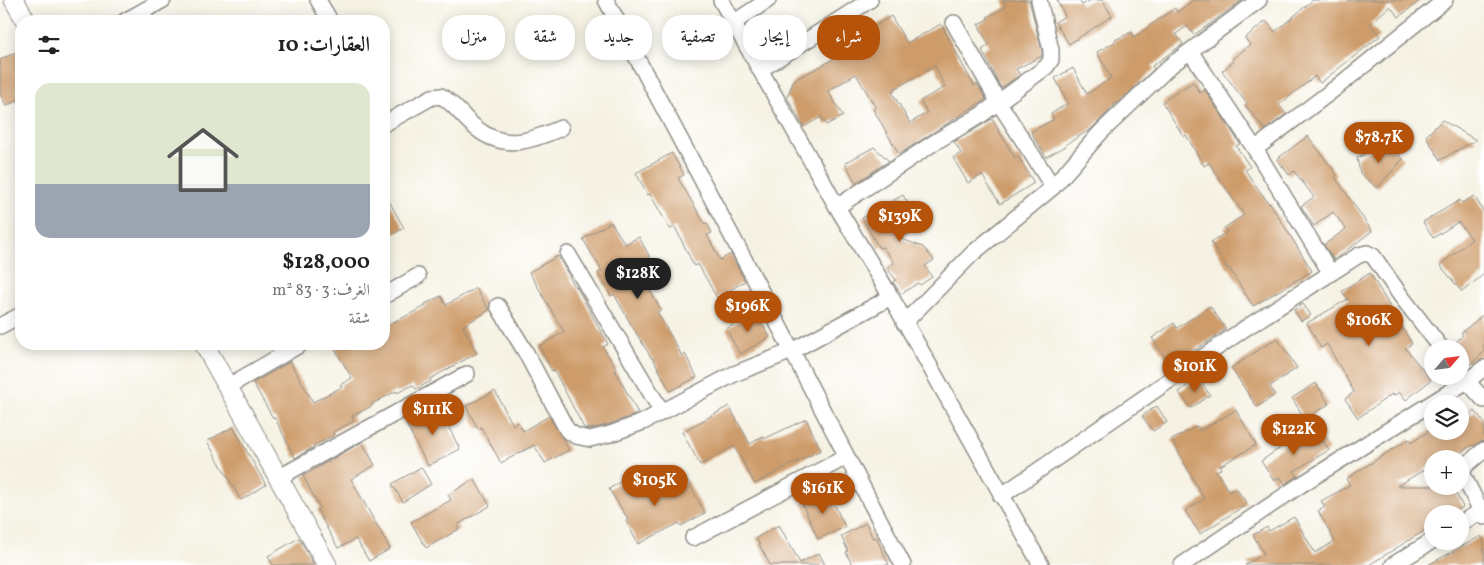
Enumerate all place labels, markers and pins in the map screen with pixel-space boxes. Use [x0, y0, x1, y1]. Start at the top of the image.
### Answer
pin: $78.7K [1338, 121, 1420, 164]
pin: $139K [865, 200, 935, 243]
pin: $128K [603, 258, 673, 300]
pin: $196K [713, 290, 783, 333]
pin: $106K [1334, 304, 1404, 347]
pin: $101K [1160, 350, 1230, 393]
pin: $111K [398, 394, 468, 436]
pin: $122K [1259, 414, 1329, 456]
pin: $105K [620, 464, 690, 507]
pin: $161K [788, 472, 858, 515]

